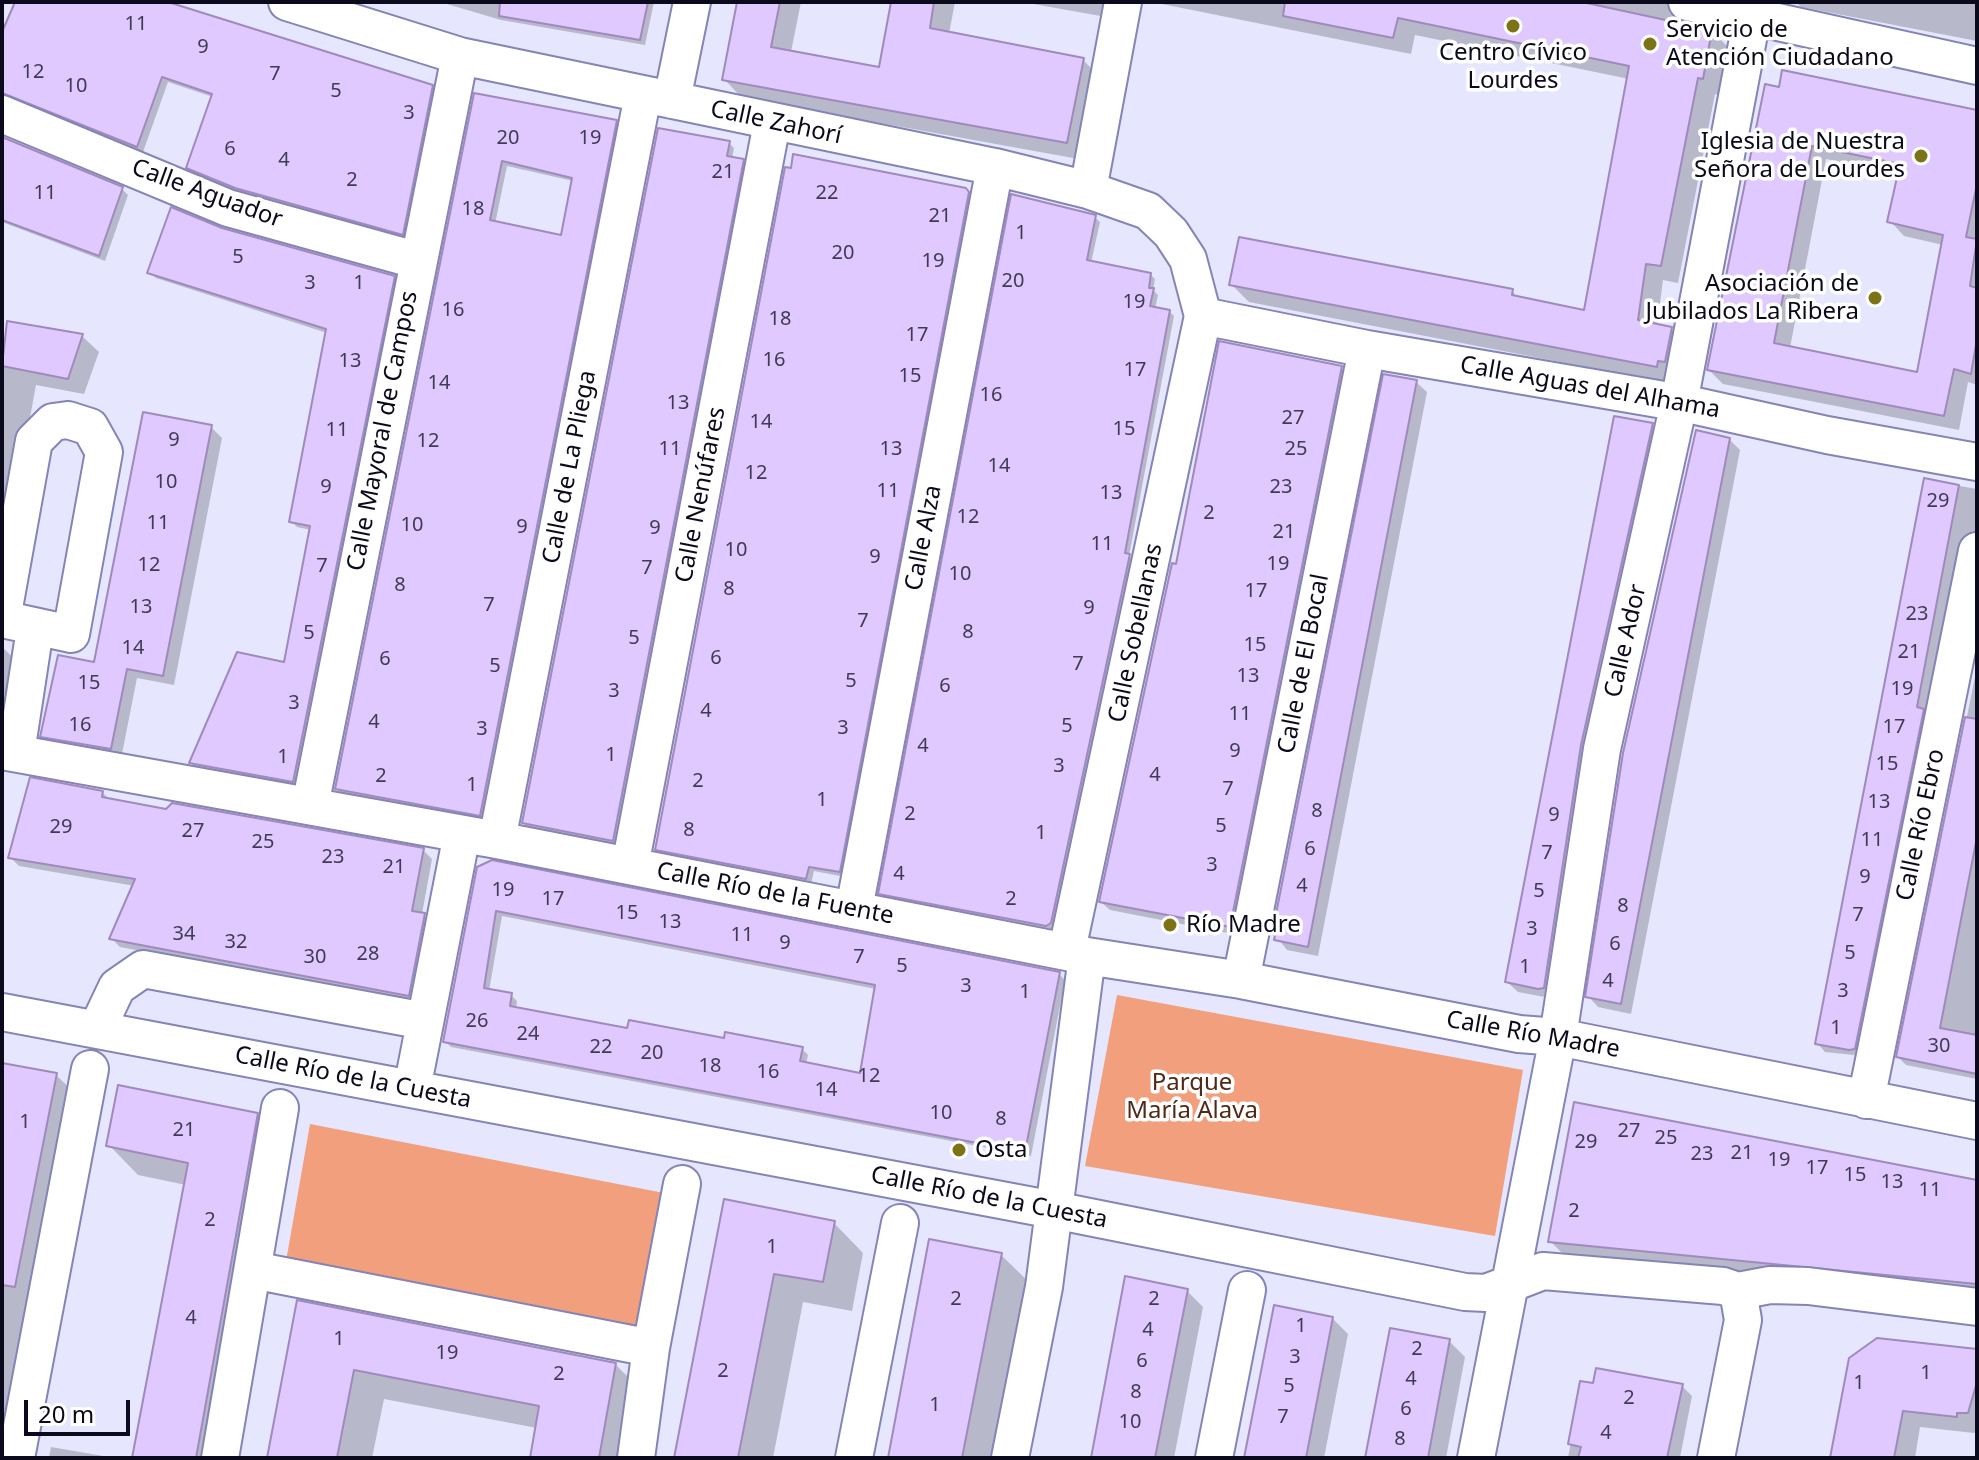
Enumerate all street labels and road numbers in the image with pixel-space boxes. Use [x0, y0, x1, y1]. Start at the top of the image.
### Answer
street label: Calle Zahorí [708, 95, 844, 151]
street label: Calle Aguador [128, 153, 286, 235]
street label: Calle Mayoral de Campos [342, 289, 424, 573]
street label: Calle Aguas del Alhama [1458, 351, 1722, 425]
street label: Calle de La Pliega [537, 368, 603, 566]
street label: Calle Nenúfares [670, 405, 732, 585]
street label: Calle Alza [900, 483, 948, 593]
street label: Calle Sobellanas [1103, 541, 1169, 725]
street label: Calle de El Bocal [1272, 572, 1336, 756]
street label: Calle Ador [1599, 582, 1653, 700]
street label: Calle Río Ebro [1891, 746, 1951, 904]
street label: Calle Río de la Fuente [654, 857, 896, 931]
street label: Calle Río Madre [1444, 1006, 1622, 1064]
street label: Calle Río de la Cuesta [232, 1041, 474, 1115]
street label: Calle Río de la Cuesta [868, 1161, 1110, 1235]

